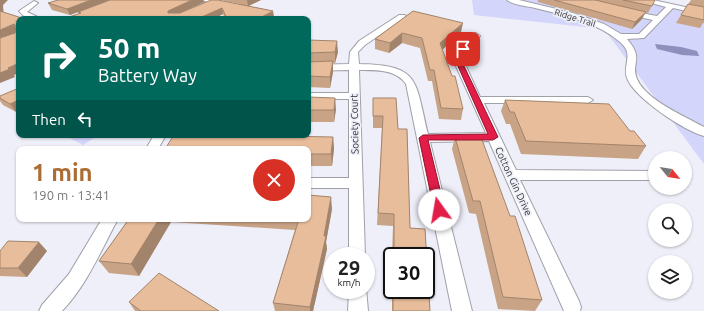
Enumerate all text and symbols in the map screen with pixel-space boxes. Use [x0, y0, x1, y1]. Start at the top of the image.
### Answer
street label: Ridge Trail [553, 7, 597, 29]
icon: right [32, 32, 84, 84]
text: 50 m [98, 32, 160, 63]
pin [446, 32, 480, 66]
icon: arrive [452, 38, 474, 60]
text: Battery Way [98, 65, 197, 85]
street label: Society Court [348, 94, 361, 154]
icon: left [74, 108, 96, 130]
text: Then [32, 111, 66, 128]
street label: Cotton Gin Drive [493, 145, 534, 217]
north arrow [648, 151, 692, 195]
map controls [648, 151, 692, 299]
text: 1 min [32, 159, 93, 186]
button: close [253, 159, 295, 201]
text: 190 m · 13:41 [32, 188, 110, 202]
position arrow [418, 189, 460, 231]
button: search [648, 203, 692, 247]
speed limit sign: 30 [383, 247, 435, 299]
button: layers [648, 255, 692, 299]
text: 29 [338, 256, 360, 279]
text: km/h [337, 277, 361, 288]

